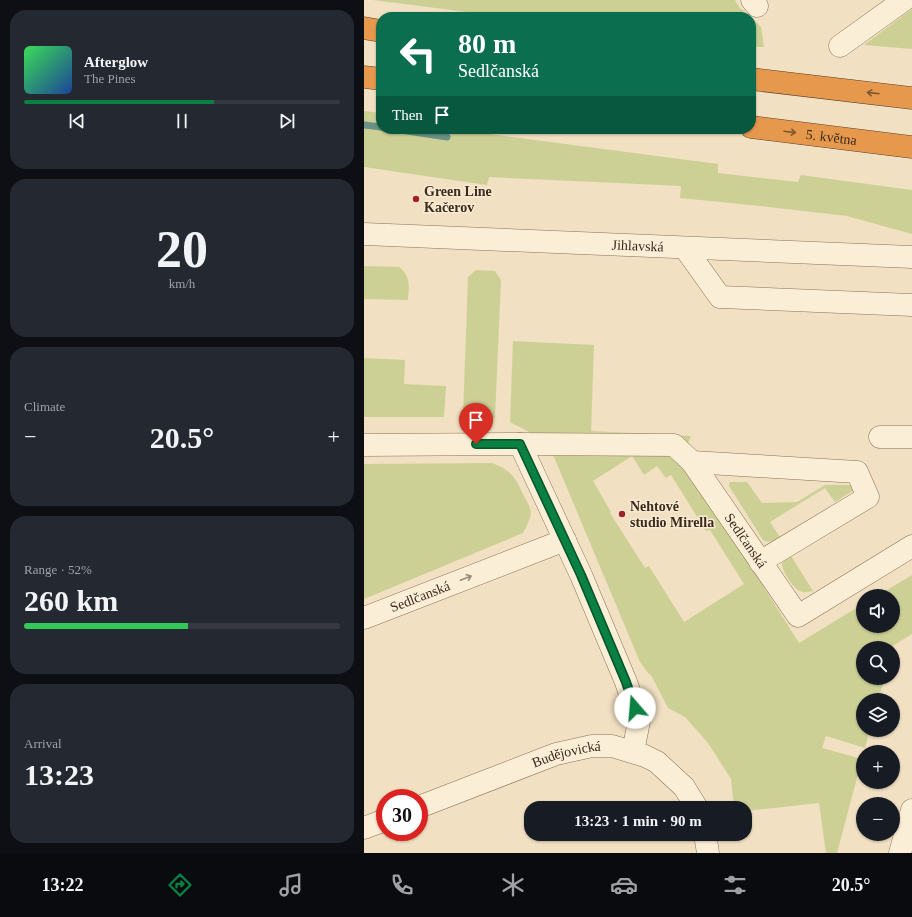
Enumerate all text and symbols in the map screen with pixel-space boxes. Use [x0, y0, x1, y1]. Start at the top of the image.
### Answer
icon: left [392, 28, 444, 80]
text: 80 m [458, 28, 516, 59]
text: Afterglow [84, 54, 148, 70]
text: Sedlčanská [458, 61, 539, 81]
text: The Pines [84, 71, 136, 86]
one-way arrow [867, 90, 880, 97]
icon: arrive [431, 104, 453, 126]
text: Then [392, 107, 423, 123]
icon: previous [66, 110, 88, 132]
icon: pause [171, 110, 193, 132]
icon: next [276, 110, 298, 132]
street label: 5. května [805, 127, 858, 148]
one-way arrow [783, 128, 796, 136]
place label: Green Line Kačerov [424, 184, 492, 215]
marker: Green Line Kačerov [411, 194, 421, 204]
text: 20 [156, 221, 208, 278]
street label: Jihlavská [611, 237, 665, 255]
text: km/h [169, 276, 195, 291]
text: Climate [24, 399, 65, 414]
pin [459, 403, 493, 444]
icon: arrive [465, 409, 487, 431]
text: 20.5° [150, 421, 214, 454]
text: − [24, 424, 36, 449]
text: + [328, 424, 340, 449]
place label: Nehtové studio Mirella [630, 499, 714, 530]
marker: Nehtové studio Mirella [617, 509, 627, 519]
street label: Sedlčanská [722, 511, 770, 572]
text: Range · 52% [24, 562, 92, 577]
one-way arrow [459, 574, 471, 582]
street label: Sedlčanská [388, 578, 453, 615]
text: 260 km [24, 584, 118, 617]
map controls [856, 589, 900, 841]
button: sound [856, 589, 900, 633]
button: search [856, 641, 900, 685]
position arrow [614, 687, 656, 729]
button: layers [856, 693, 900, 737]
text: Arrival [24, 736, 62, 751]
street label: Budějovická [530, 739, 601, 771]
button: + [856, 745, 900, 789]
text: 13:23 [24, 758, 94, 791]
speed limit sign: 30 [376, 789, 428, 841]
button: − [856, 797, 900, 841]
text: 13:23 · 1 min · 90 m [574, 813, 702, 829]
icon: directions [166, 871, 194, 899]
icon: music [277, 871, 305, 899]
icon: phone [388, 871, 416, 899]
icon: climate [499, 871, 527, 899]
icon: car [610, 871, 638, 899]
icon: filters [721, 871, 749, 899]
text: 13:22 [41, 875, 83, 895]
text: 20.5° [832, 875, 871, 895]

